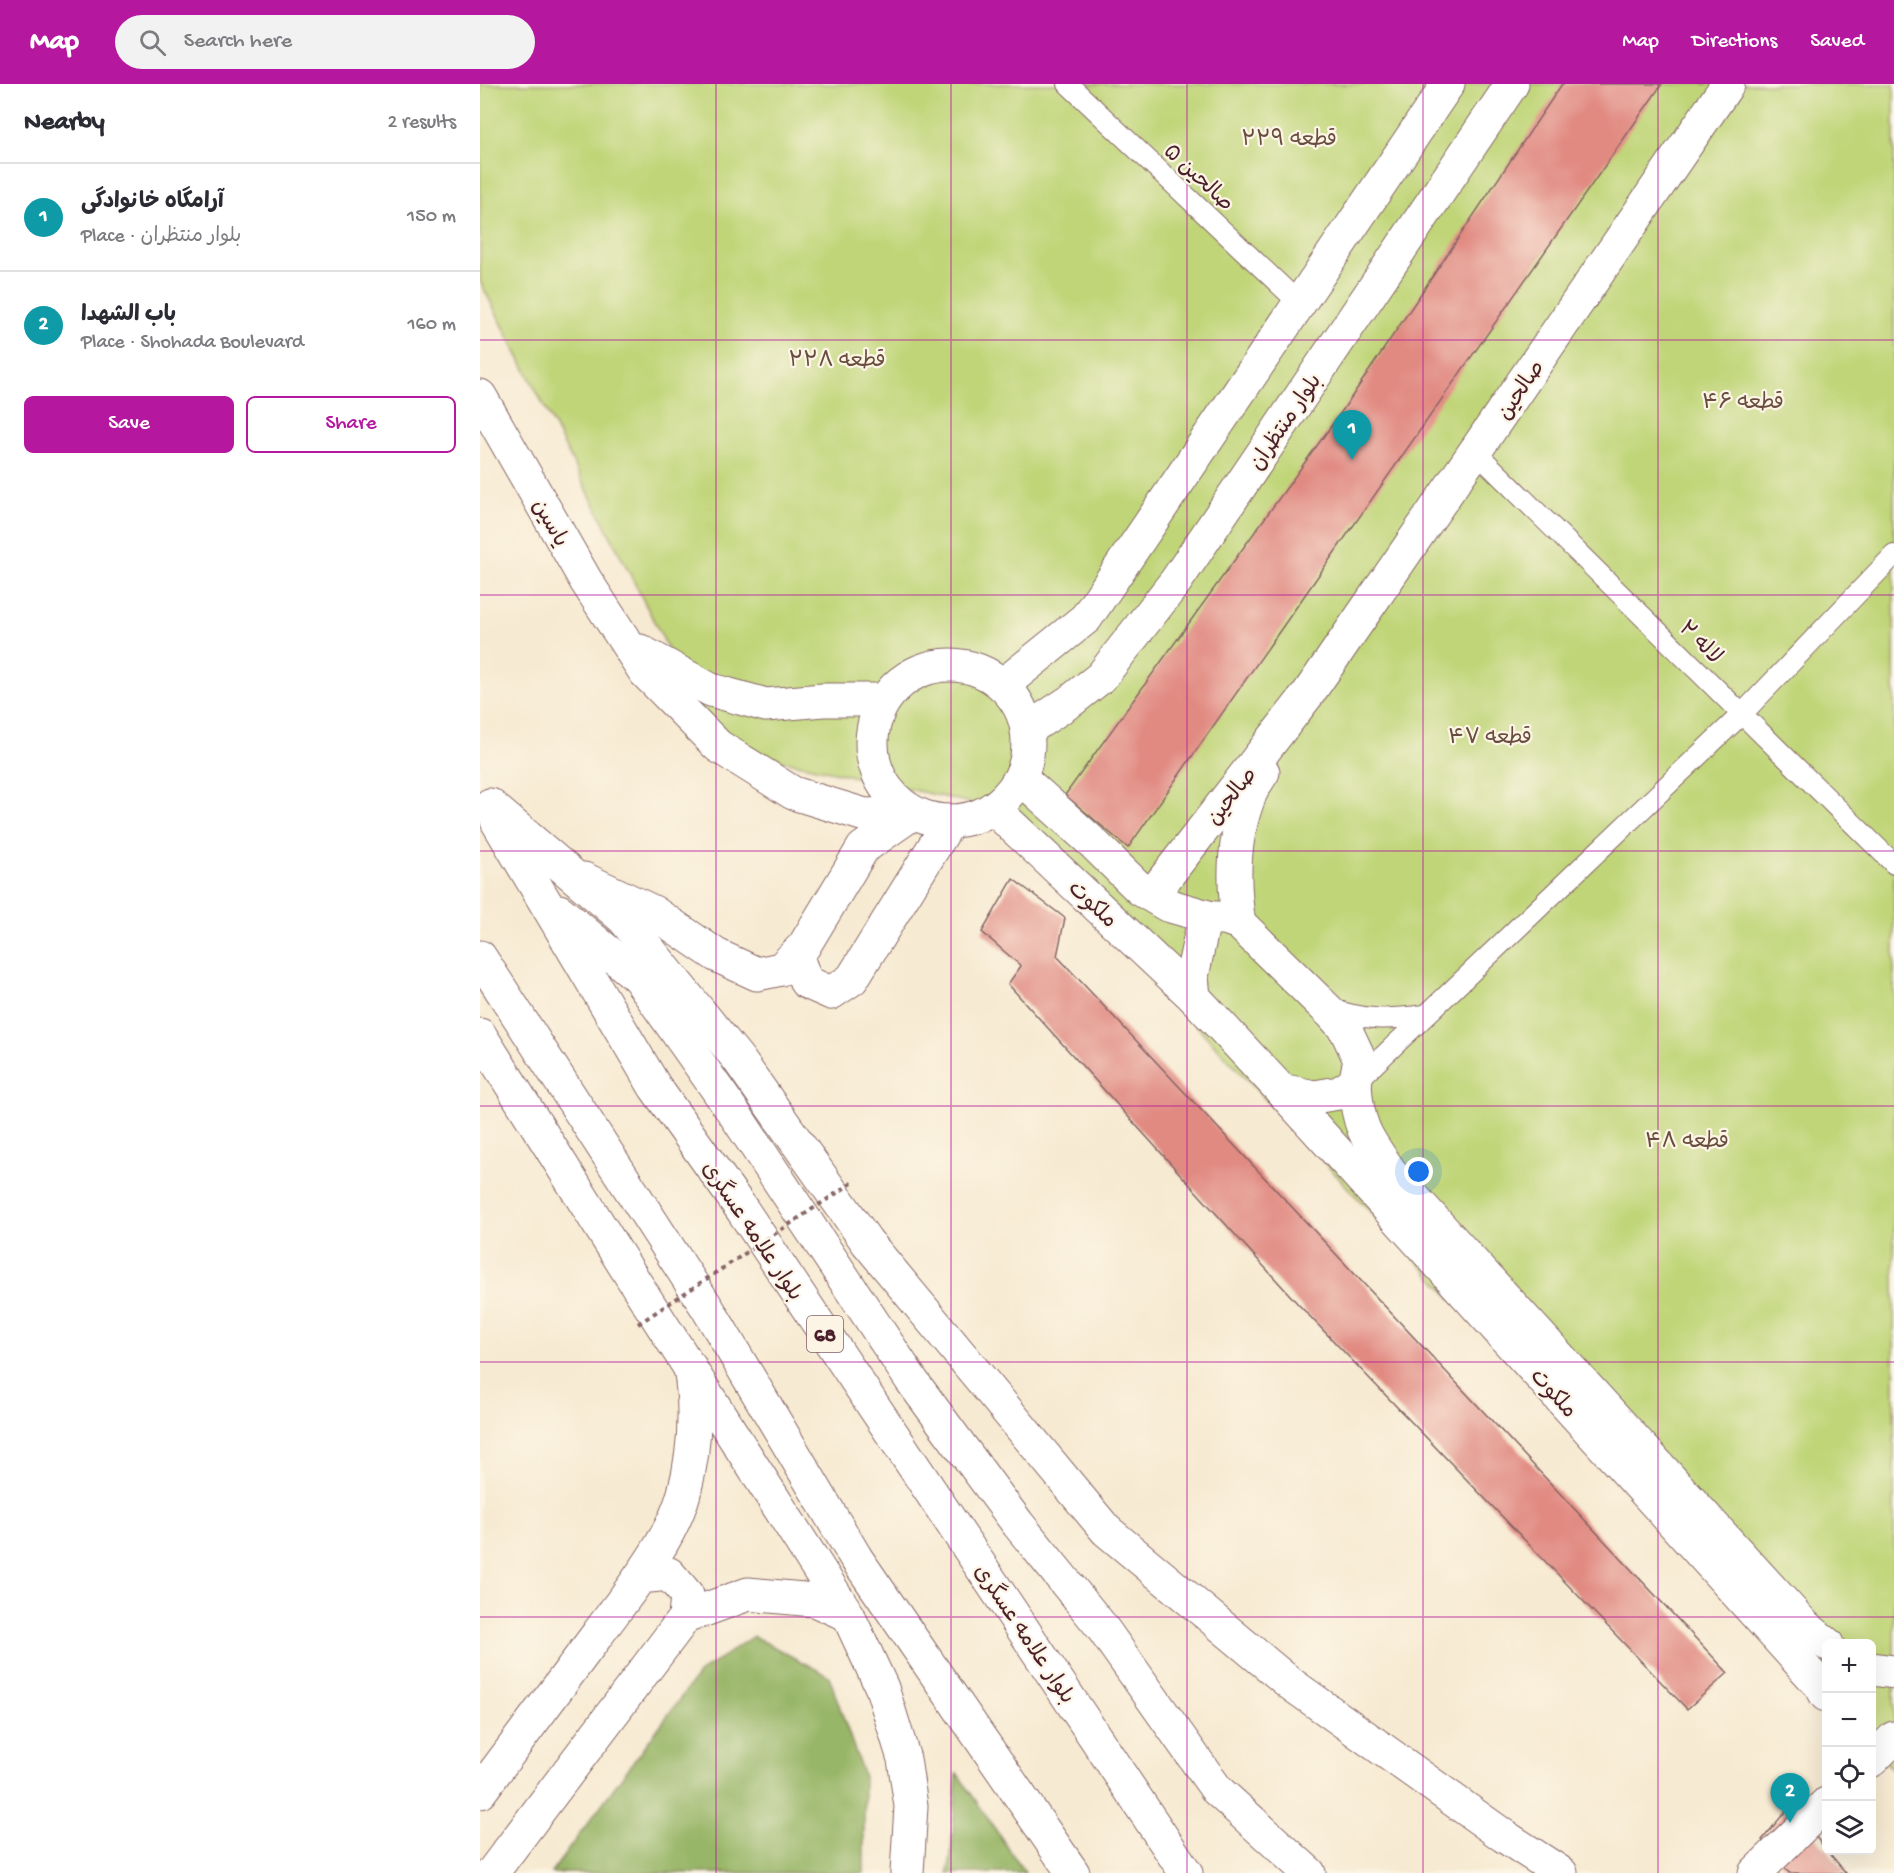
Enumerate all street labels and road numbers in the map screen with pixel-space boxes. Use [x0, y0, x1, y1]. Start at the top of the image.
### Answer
street label: صالحین ۵ [1157, 140, 1238, 218]
street label: صالحین [1493, 356, 1552, 426]
street label: بلوار منتظران [1245, 370, 1329, 477]
street label: یاسین [525, 495, 573, 553]
street label: لاله ۲ [1672, 617, 1726, 671]
street label: صالحین [1202, 763, 1264, 832]
street label: ملکوت [1061, 877, 1121, 935]
street label: بلوار علامه عسگری [694, 1156, 809, 1307]
road number: 68 [807, 1316, 843, 1352]
street label: ملکوت [1523, 1365, 1581, 1425]
street label: بلوار علامه عسگری [966, 1559, 1081, 1710]

